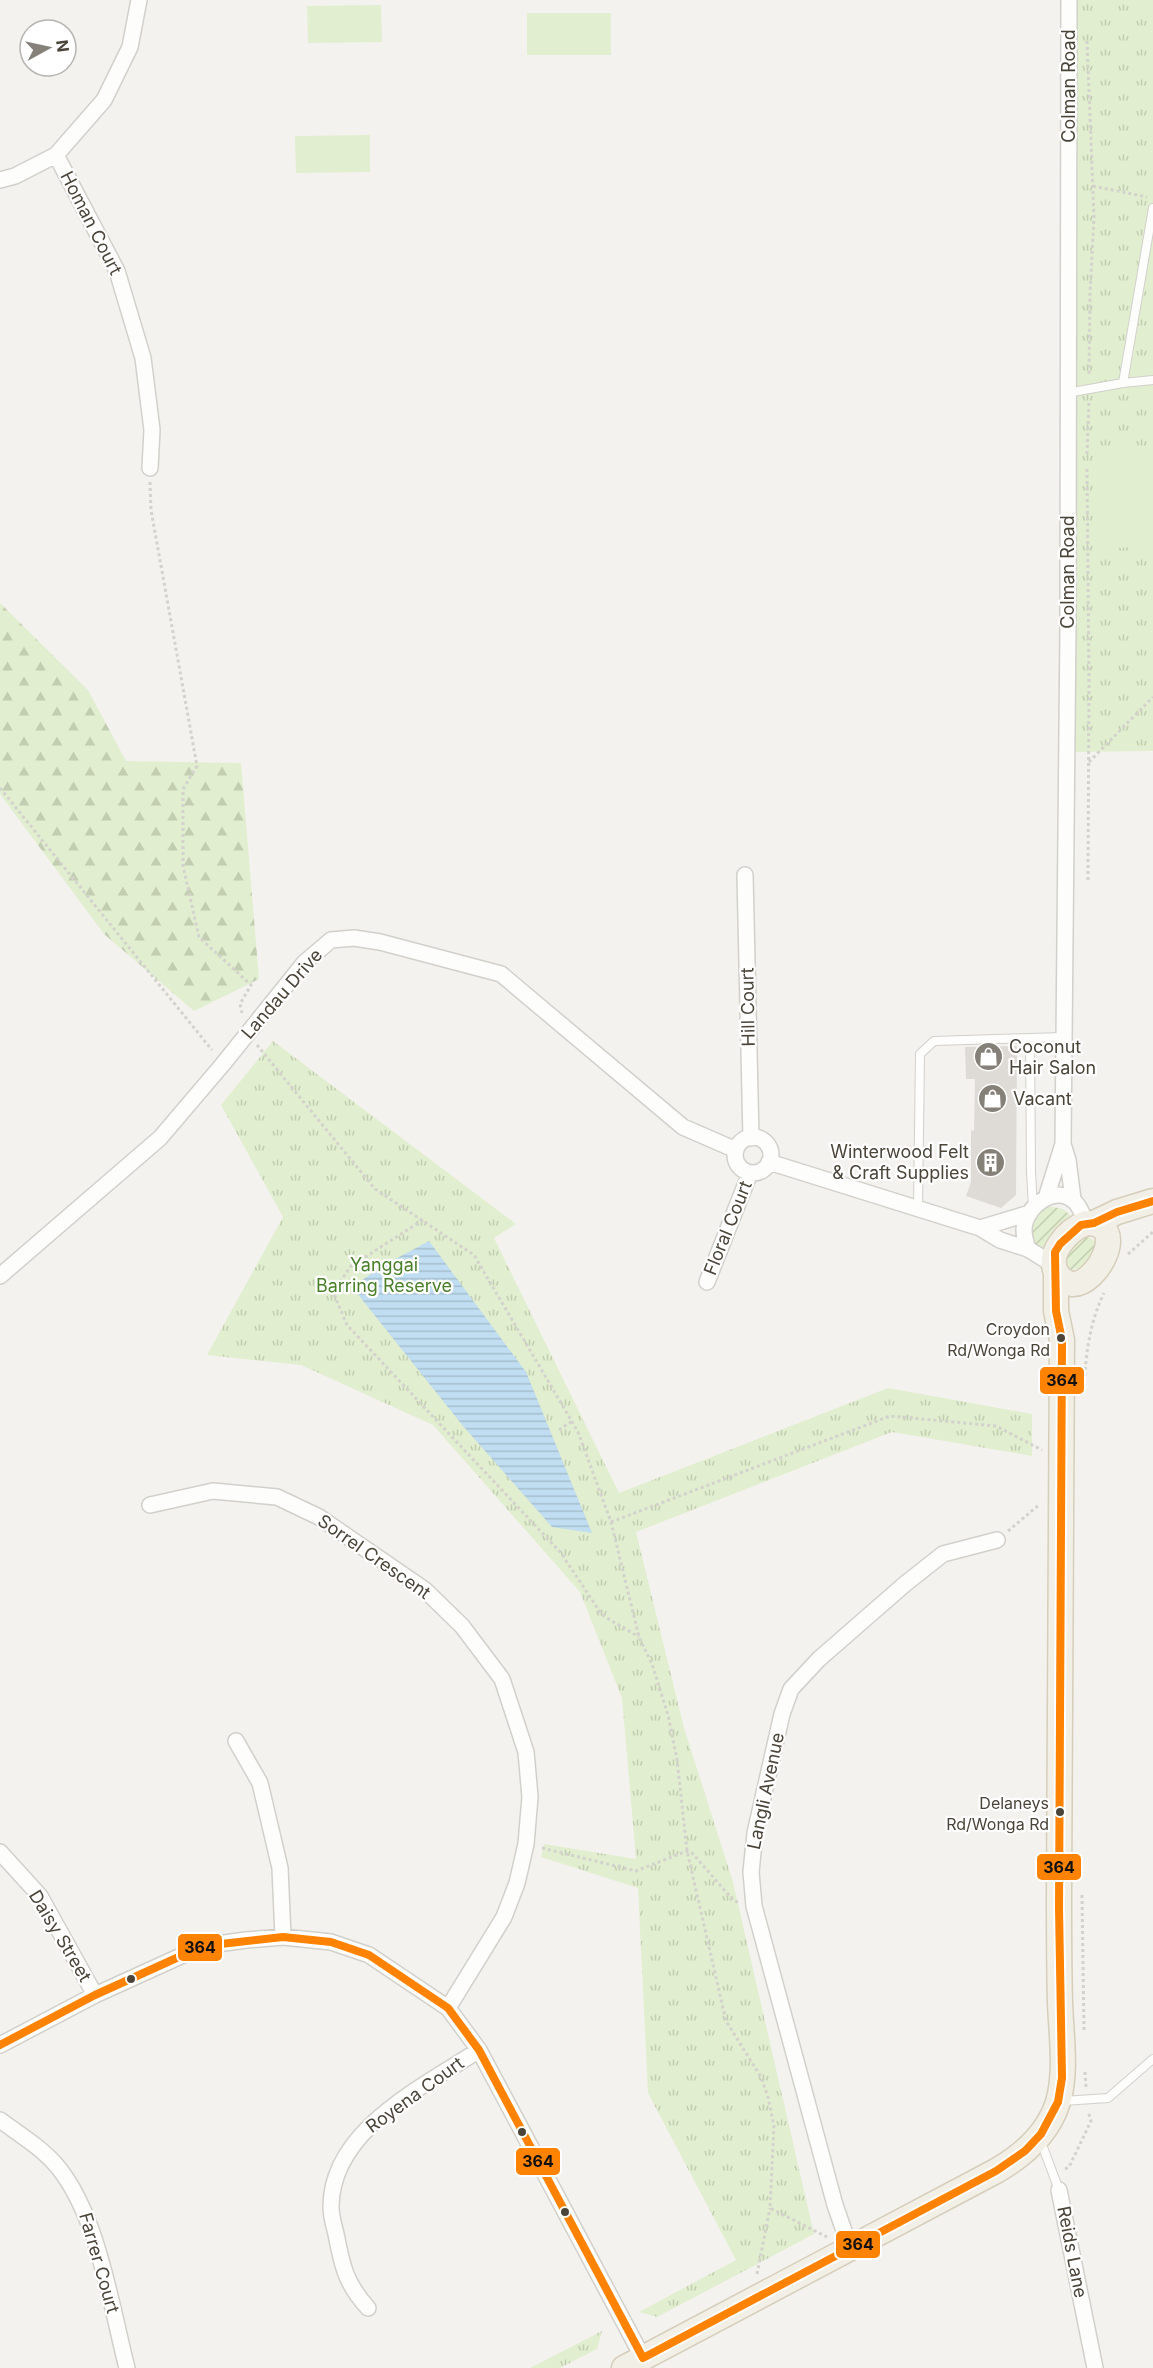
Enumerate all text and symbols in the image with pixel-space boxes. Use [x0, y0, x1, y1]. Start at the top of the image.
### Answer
north arrow [18, 18, 78, 78]
street label: Colman Road [1058, 29, 1079, 143]
text: N [52, 38, 74, 53]
street label: Homan Court [56, 168, 127, 278]
street label: Colman Road [1057, 515, 1078, 629]
street label: Landau Drive [237, 944, 326, 1043]
street label: Hill Court [736, 967, 759, 1047]
place label: Coconut Hair Salon [1009, 1036, 1096, 1078]
shop icon: Coconut Hair Salon [972, 1041, 1004, 1073]
shop icon: Vacant [976, 1083, 1008, 1115]
place label: Vacant [1013, 1088, 1072, 1109]
place label: Winterwood Felt & Craft Supplies [830, 1141, 969, 1183]
building icon: Winterwood Felt & Craft Supplies [974, 1146, 1006, 1178]
street label: Floral Court [699, 1178, 756, 1278]
park label: Yanggai Barring Reserve [316, 1254, 452, 1296]
place label: Croydon Rd/Wonga Rd [947, 1319, 1050, 1360]
marker: Croydon Rd/Wonga Rd [1055, 1332, 1067, 1344]
line badge: 364 [1039, 1366, 1085, 1395]
text: 364 [1046, 1370, 1078, 1390]
street label: Sorrel Crescent [314, 1510, 435, 1603]
street label: Langli Avenue [743, 1731, 788, 1851]
place label: Delaneys Rd/Wonga Rd [946, 1793, 1049, 1834]
marker: Delaneys Rd/Wonga Rd [1054, 1806, 1066, 1818]
line badge: 364 [1036, 1853, 1082, 1881]
text: 364 [1043, 1857, 1075, 1877]
street label: Daisy Street [25, 1886, 96, 1985]
line badge: 364 [177, 1933, 223, 1962]
text: 364 [184, 1937, 216, 1957]
unlabelled marker [125, 1973, 137, 1985]
street label: Royena Court [362, 2052, 468, 2137]
unlabelled marker [516, 2126, 528, 2138]
line badge: 364 [515, 2147, 561, 2176]
text: 364 [522, 2151, 554, 2171]
street label: Reids Lane [1053, 2204, 1092, 2300]
unlabelled marker [559, 2206, 571, 2218]
street label: Farrer Court [75, 2210, 124, 2316]
line badge: 364 [835, 2230, 881, 2259]
text: 364 [842, 2234, 874, 2254]

